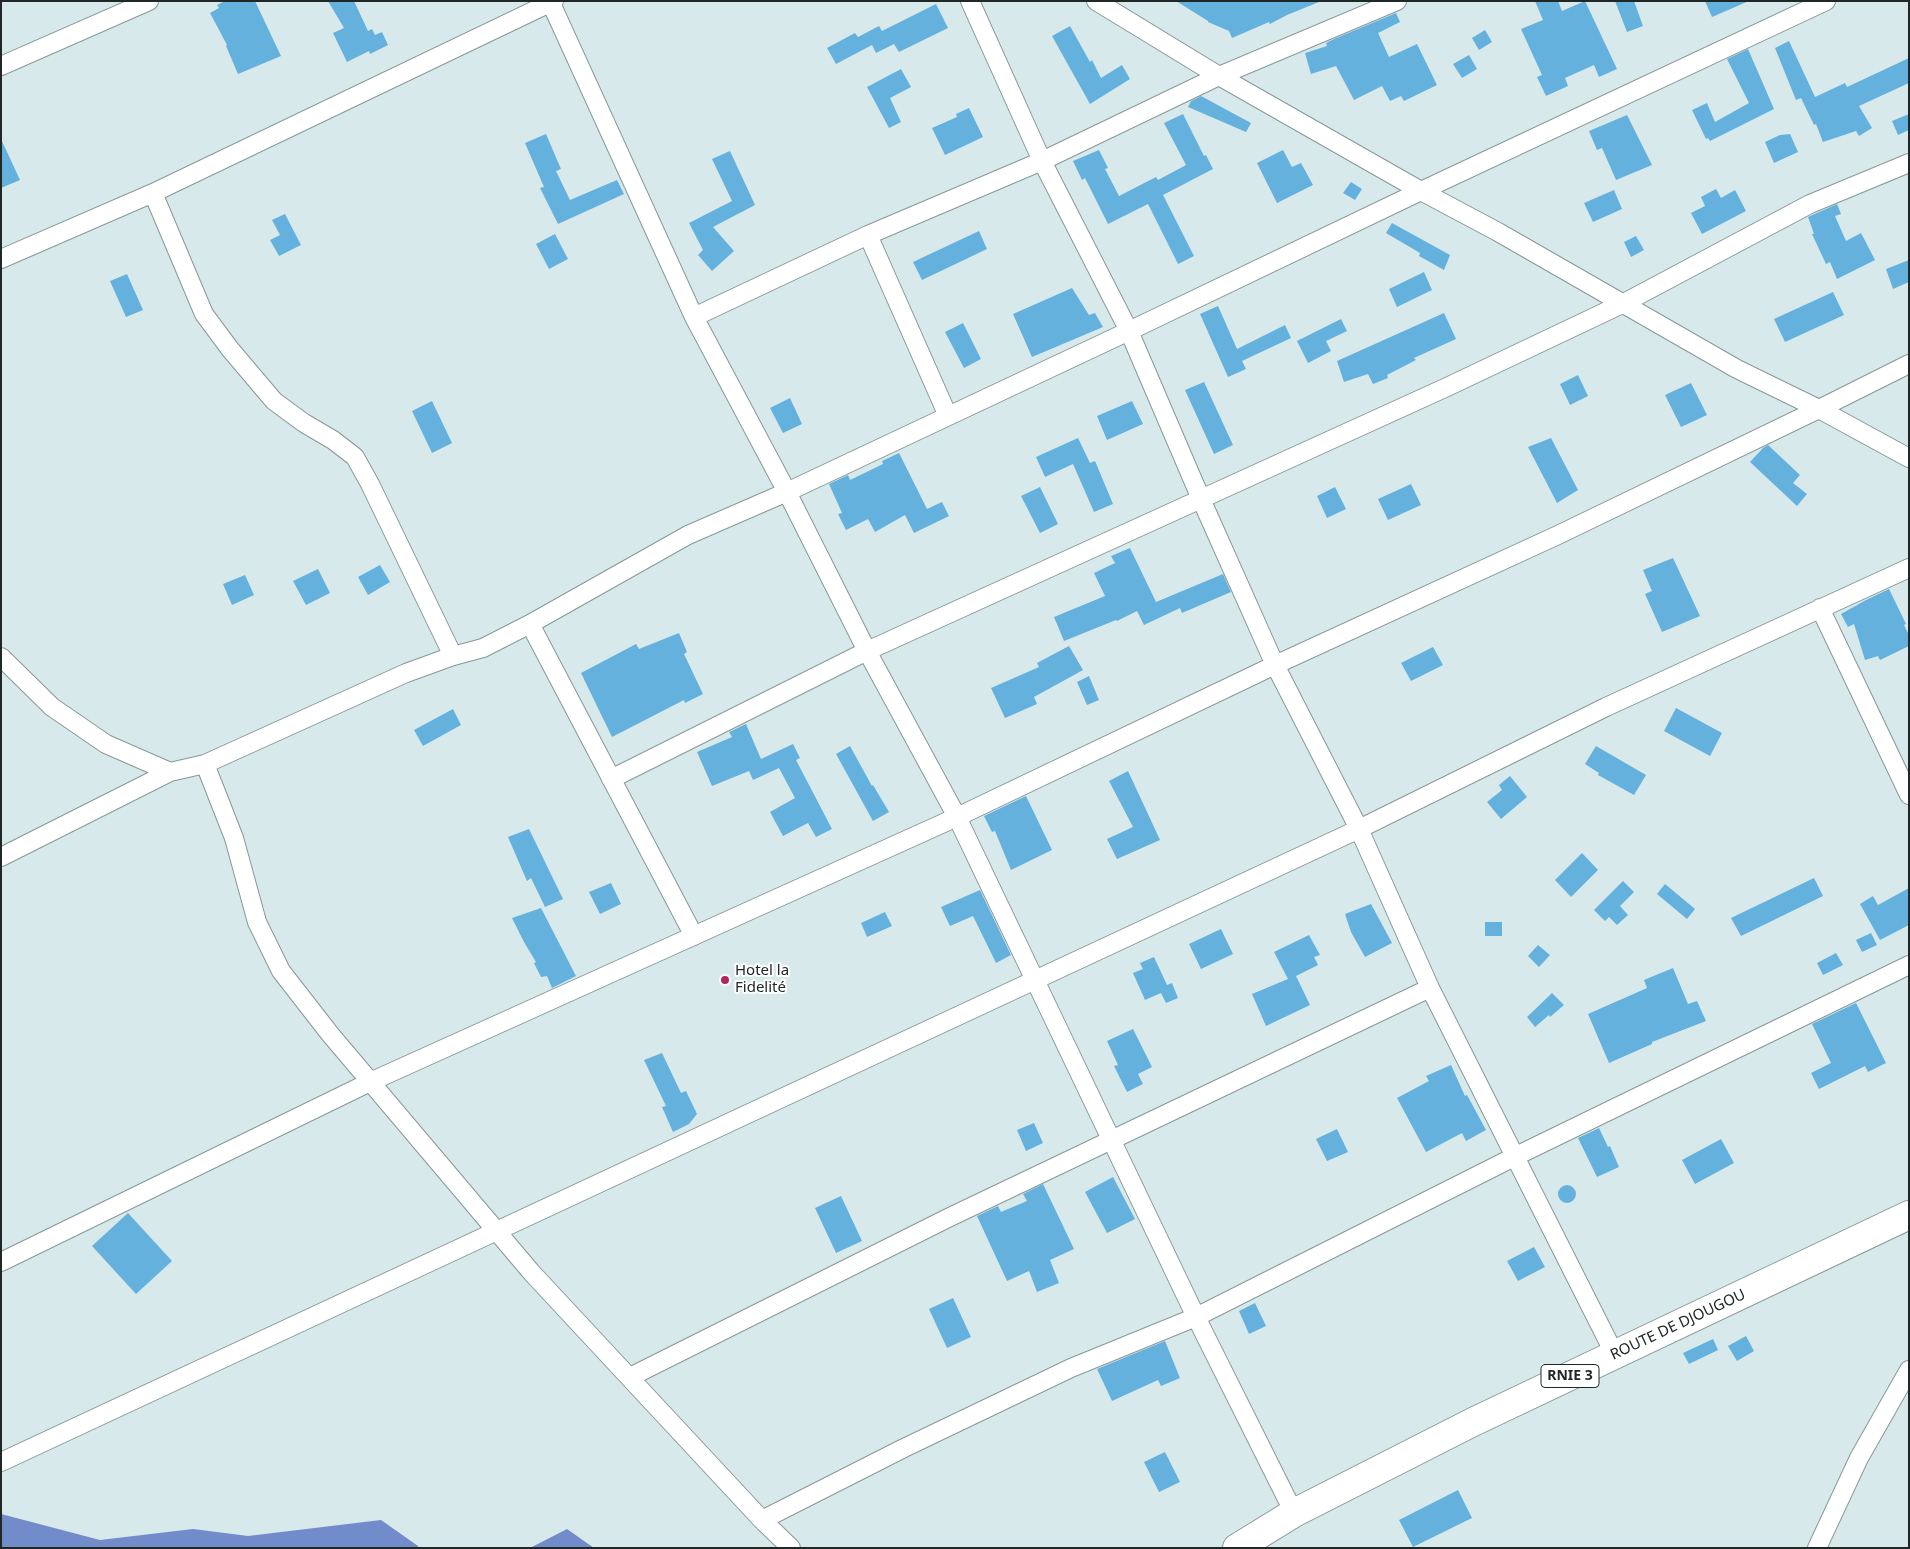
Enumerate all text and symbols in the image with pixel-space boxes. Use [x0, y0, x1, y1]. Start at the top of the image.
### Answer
place label: Hotel la Fidelité [735, 962, 789, 997]
marker: Hotel la Fidelité [719, 974, 731, 986]
street label: ROUTE DE DJOUGOU [1608, 1286, 1748, 1364]
road number: RNIE 3 [1541, 1364, 1599, 1388]

